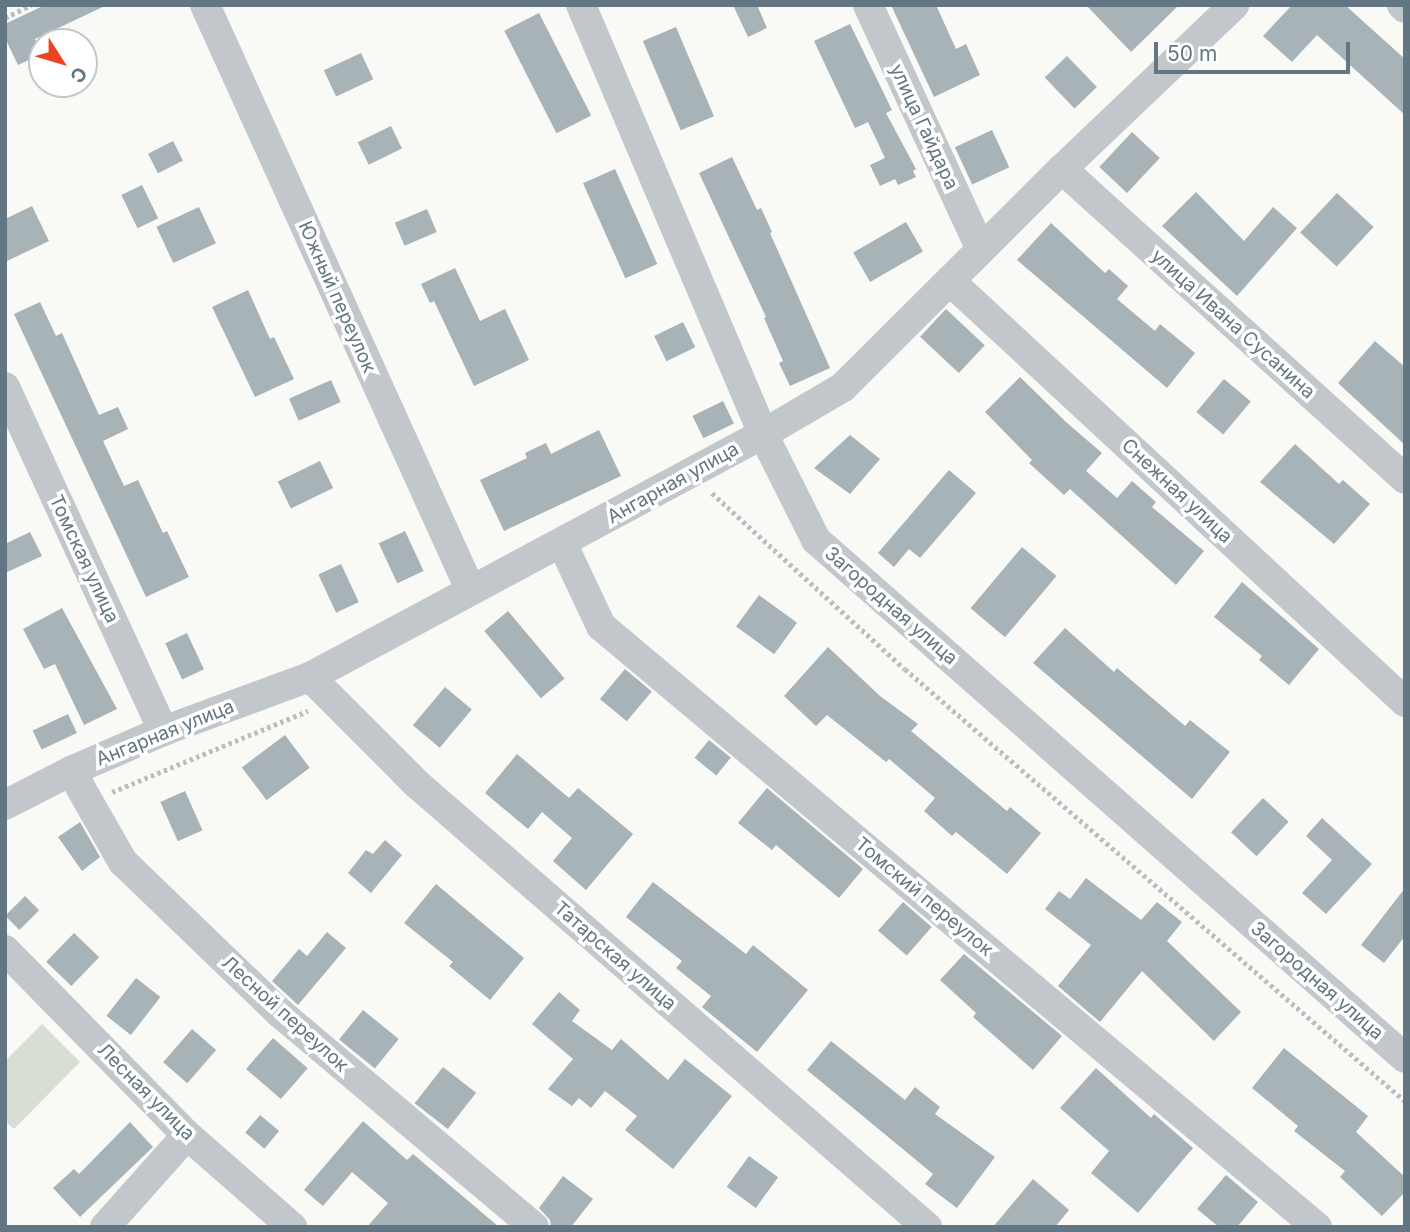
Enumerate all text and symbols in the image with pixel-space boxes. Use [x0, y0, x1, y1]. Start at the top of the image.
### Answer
north arrow [28, 28, 98, 98]
scale bar [1158, 28, 1354, 72]
text: 50 m [1167, 41, 1217, 66]
street label: улица Гайдара [885, 61, 963, 193]
text: С [65, 62, 92, 87]
street label: Южный переулок [293, 218, 381, 376]
street label: улица Ивана Сусанина [1146, 244, 1320, 404]
street label: Снежная улица [1117, 434, 1237, 548]
street label: Ангарная улица [603, 437, 743, 529]
street label: Томская улица [44, 491, 124, 627]
street label: Загородная улица [820, 542, 962, 670]
street label: Ангарная улица [93, 695, 237, 771]
street label: Томский переулок [850, 833, 998, 961]
street label: Татарская улица [549, 897, 681, 1015]
street label: Загородная улица [1246, 917, 1388, 1045]
street label: Лесной переулок [217, 951, 353, 1077]
street label: Лесная улица [93, 1039, 199, 1145]

